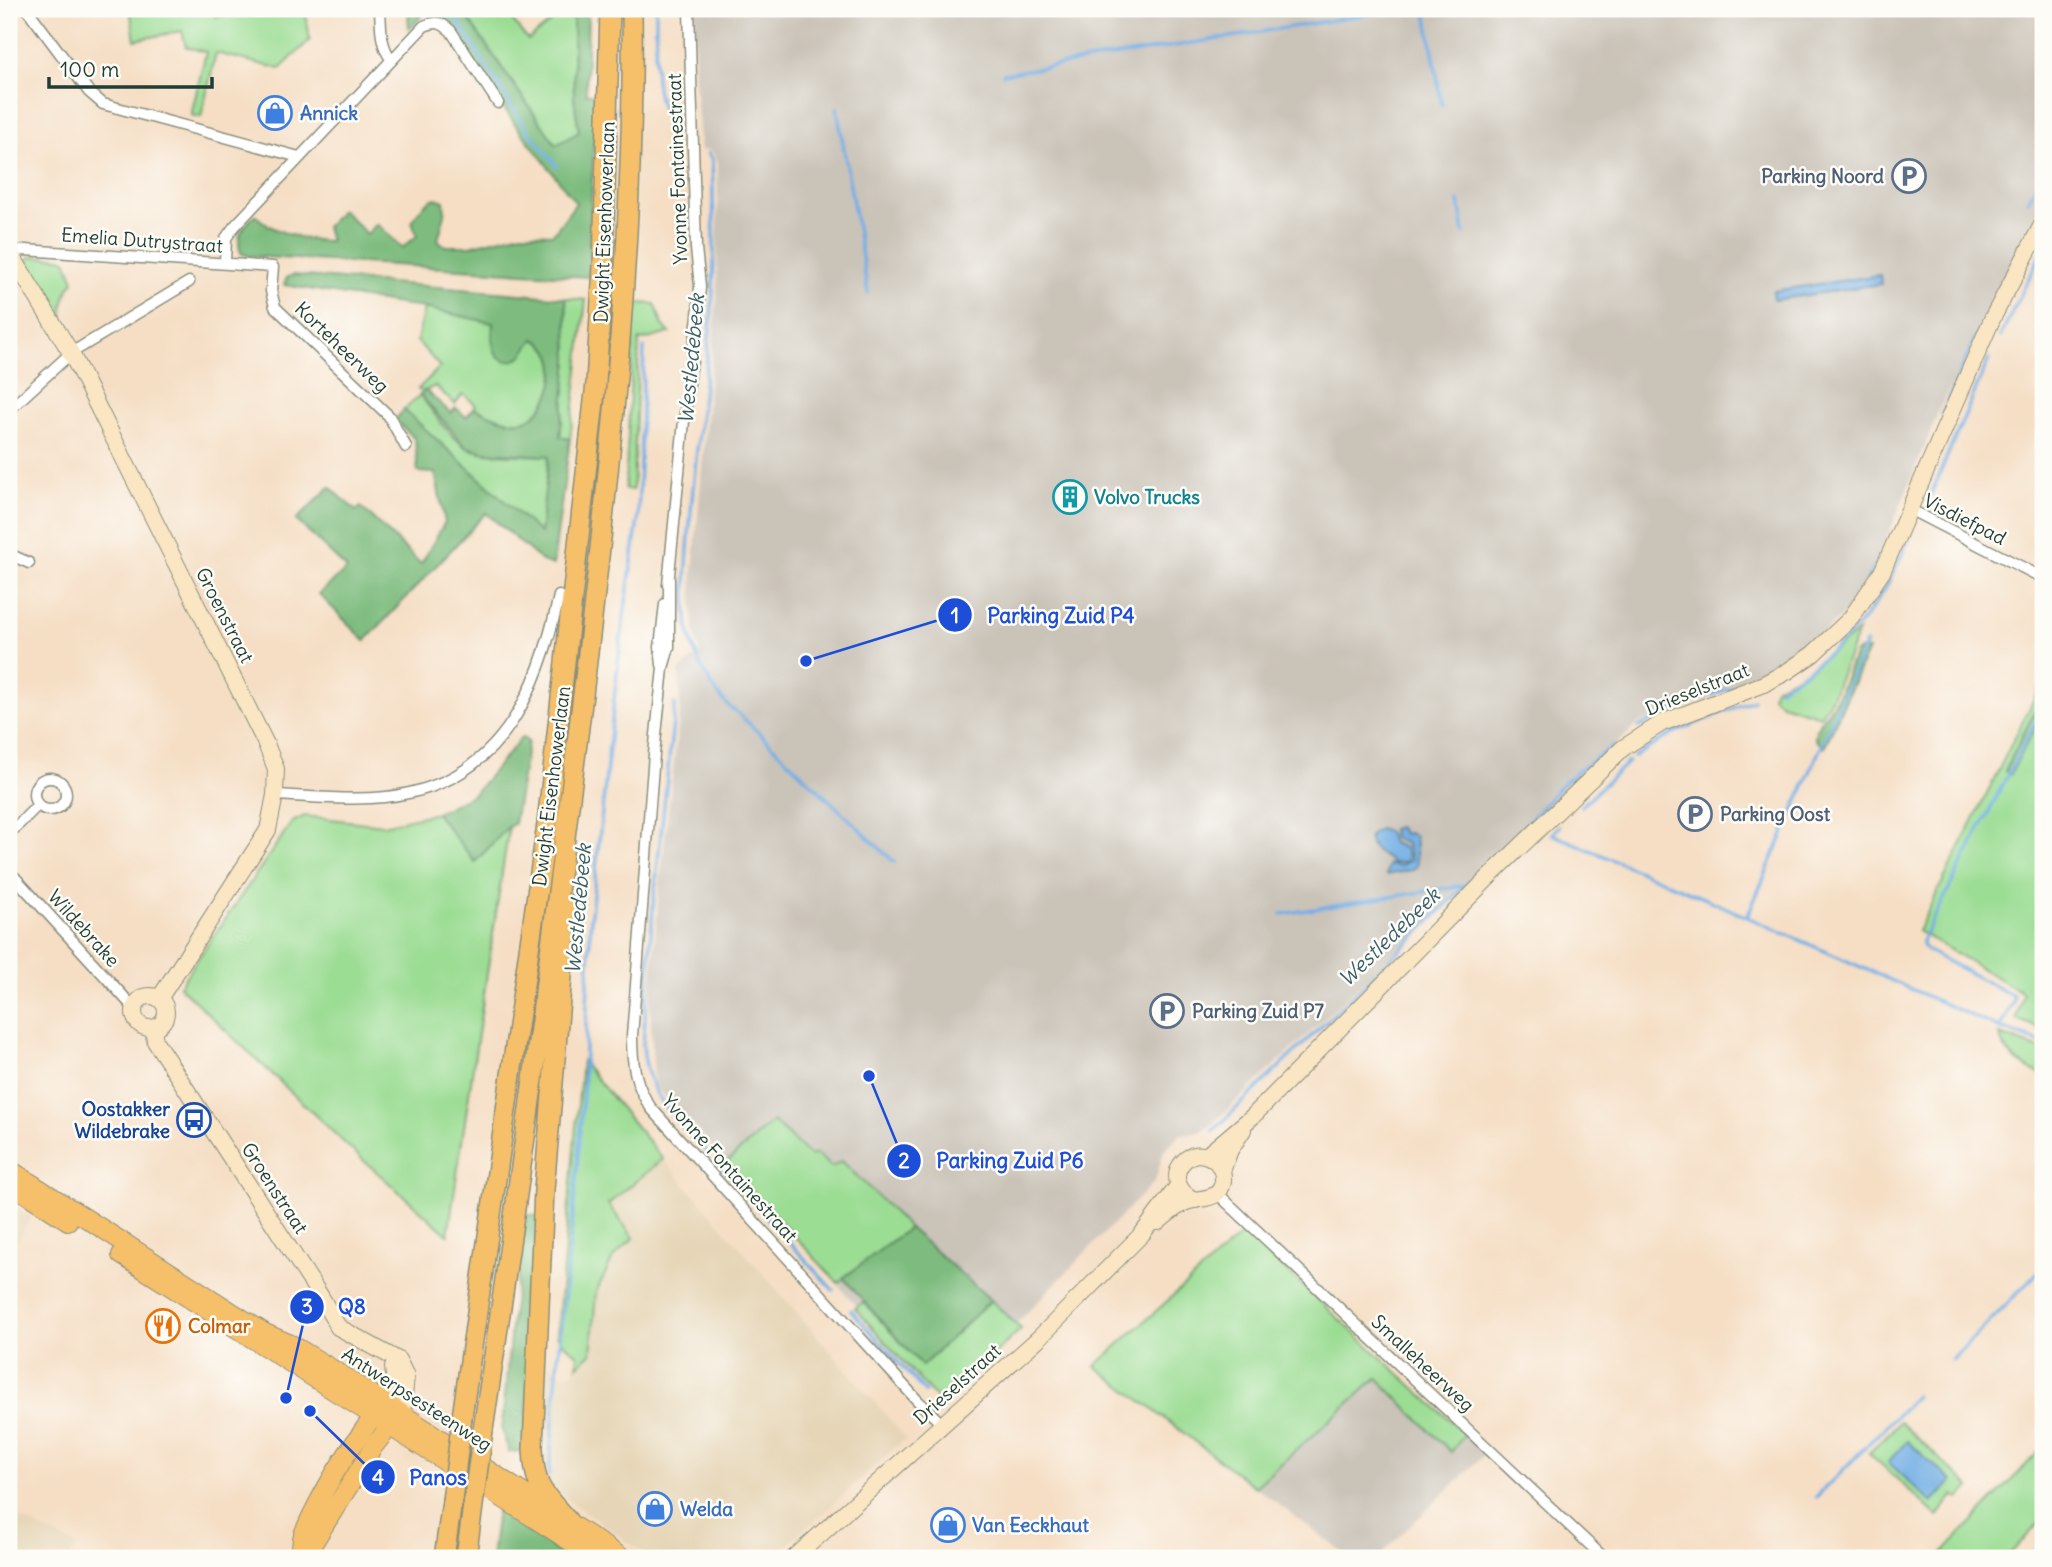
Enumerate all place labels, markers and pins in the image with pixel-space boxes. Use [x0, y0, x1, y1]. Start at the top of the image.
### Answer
shop icon: Annick [256, 94, 294, 132]
place label: Annick [300, 101, 358, 125]
parking icon: Parking Noord [1890, 157, 1928, 195]
place label: Parking Noord [1761, 164, 1884, 188]
building icon: Volvo Trucks [1051, 478, 1089, 516]
place label: Volvo Trucks [1094, 485, 1200, 509]
callout: Parking Zuid P4 [938, 594, 1148, 636]
parking icon: Parking Oost [1676, 795, 1714, 833]
place label: Parking Oost [1720, 802, 1831, 826]
parking icon: Parking Zuid P7 [1148, 992, 1186, 1030]
place label: Parking Zuid P7 [1192, 999, 1324, 1023]
place label: Oostakker Wildebrake [74, 1097, 170, 1143]
bus stop icon: Oostakker Wildebrake [175, 1101, 213, 1139]
callout: Parking Zuid P6 [887, 1140, 1097, 1182]
callout: Q8 [289, 1286, 380, 1328]
restaurant icon: Colmar [144, 1307, 182, 1345]
place label: Colmar [188, 1314, 251, 1338]
callout: Panos [360, 1456, 481, 1498]
shop icon: Welda [636, 1490, 674, 1528]
place label: Welda [680, 1497, 733, 1521]
shop icon: Van Eeckhaut [929, 1506, 967, 1544]
place label: Van Eeckhaut [972, 1513, 1089, 1537]

